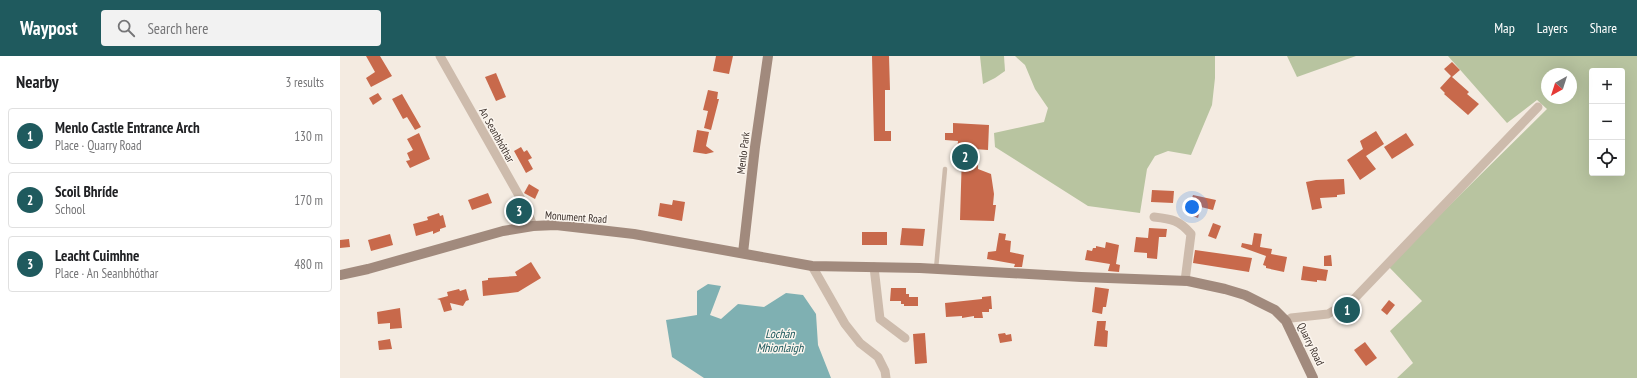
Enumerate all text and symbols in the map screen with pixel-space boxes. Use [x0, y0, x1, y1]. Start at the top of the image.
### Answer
search box [101, 10, 381, 46]
text: Waypost [20, 16, 77, 40]
icon: search [115, 17, 137, 39]
text: Search here [147, 19, 208, 38]
text: Map [1494, 19, 1515, 37]
text: Layers [1537, 19, 1568, 37]
text: Share [1590, 19, 1617, 37]
north arrow [1541, 68, 1577, 104]
map controls [1589, 68, 1625, 176]
button: + [1589, 68, 1625, 104]
text: Nearby [16, 71, 59, 93]
text: 3 results [285, 74, 324, 91]
button: − [1589, 104, 1625, 140]
street label: An Seanbhóthar [476, 105, 518, 165]
text: Menlo Castle Entrance Arch [55, 118, 200, 137]
text: 1 [27, 128, 33, 145]
text: 130 m [294, 128, 323, 145]
street label: Menlo Park [733, 130, 753, 175]
text: Place · Quarry Road [55, 137, 142, 154]
button: locate [1589, 140, 1625, 176]
pin: 2 [952, 142, 978, 172]
text: Scoil Bhríde [55, 182, 118, 201]
text: 2 [27, 192, 33, 209]
text: 170 m [294, 192, 323, 209]
pin: 3 [506, 196, 532, 226]
your location [1182, 197, 1202, 217]
text: School [55, 201, 85, 218]
street label: Monument Road [545, 208, 608, 226]
text: Leacht Cuimhne [55, 246, 139, 265]
text: 3 [27, 256, 33, 273]
text: 480 m [294, 256, 323, 273]
text: Place · An Seanbhóthar [55, 265, 158, 282]
pin: 1 [1334, 295, 1360, 325]
street label: Quarry Road [1295, 320, 1328, 368]
water label: Lochán Mhionlaigh [757, 326, 804, 355]

